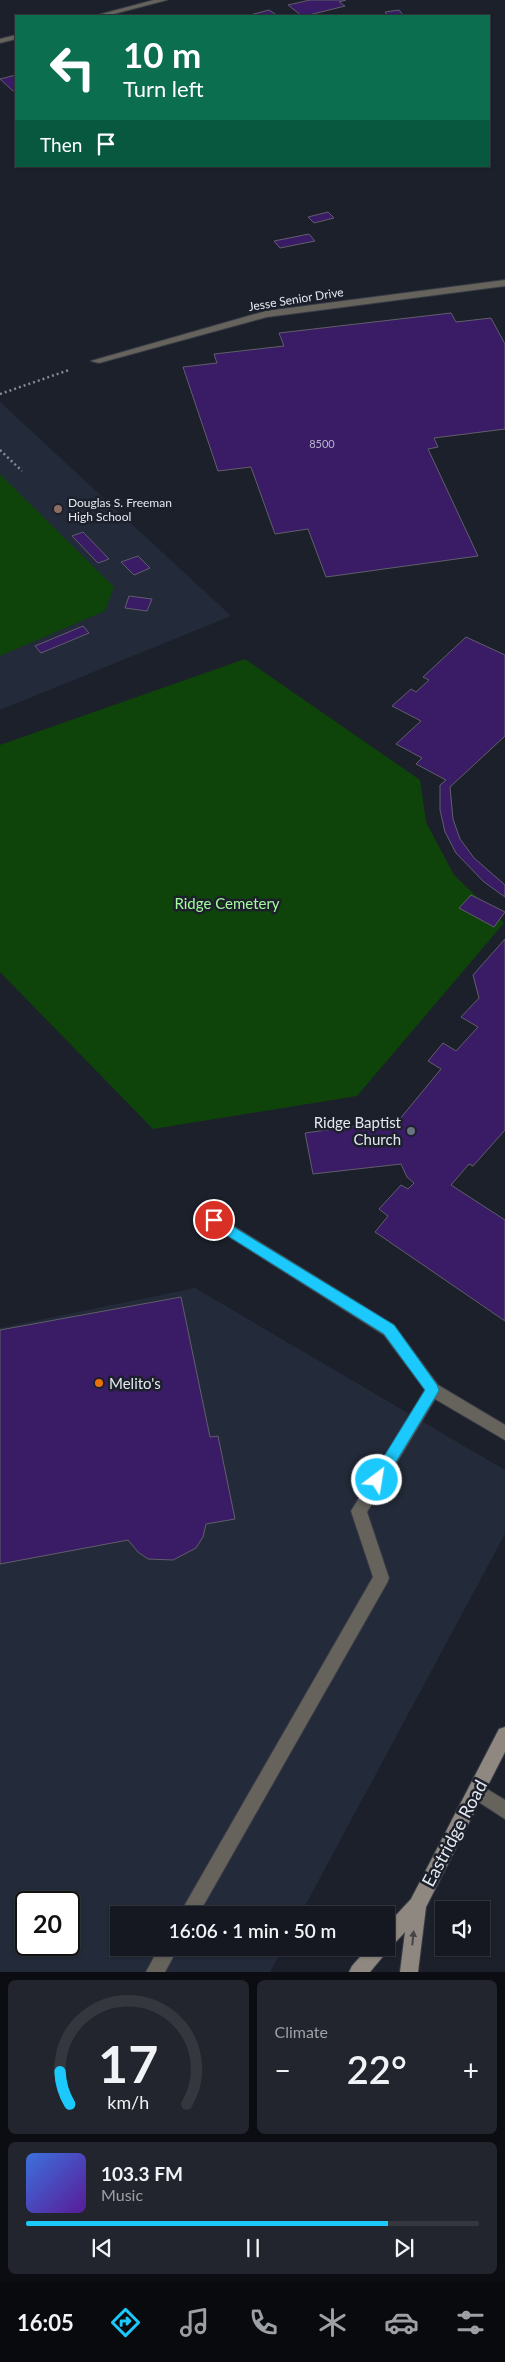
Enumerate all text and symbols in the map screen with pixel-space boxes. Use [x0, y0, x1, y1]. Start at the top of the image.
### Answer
text: 10 m [123, 33, 201, 75]
icon: left [40, 35, 105, 100]
text: Turn left [123, 75, 204, 102]
icon: arrive [92, 130, 120, 158]
text: Then [40, 133, 82, 156]
street label: Jesse Senior Drive [247, 284, 345, 314]
house number: 8500 [309, 437, 335, 450]
place label: Douglas S. Freeman High School [68, 495, 172, 524]
marker: Douglas S. Freeman High School [52, 503, 64, 515]
park label: Ridge Cemetery [174, 894, 280, 912]
place label: Ridge Baptist Church [314, 1113, 402, 1148]
marker: Ridge Baptist Church [405, 1125, 417, 1137]
pin [193, 1199, 235, 1241]
icon: arrive [200, 1206, 228, 1234]
place label: Melito's [109, 1374, 161, 1392]
marker: Melito's [93, 1377, 105, 1389]
position arrow [350, 1453, 402, 1505]
street label: Eastridge Road [417, 1776, 491, 1890]
speed limit sign: 20 [15, 1891, 80, 1956]
map controls [435, 1901, 490, 1956]
button: sound [435, 1901, 490, 1956]
text: 16:06 · 1 min · 50 m [169, 1919, 336, 1942]
one-way arrow [409, 1930, 417, 1946]
text: Climate [275, 2022, 328, 2041]
text: 17 [98, 2032, 158, 2094]
text: 22° [347, 2046, 407, 2092]
text: − [275, 2053, 291, 2087]
text: + [463, 2053, 479, 2087]
text: km/h [107, 2091, 149, 2113]
text: 103.3 FM [101, 2162, 183, 2185]
text: Music [101, 2185, 143, 2204]
icon: previous [88, 2234, 116, 2262]
icon: pause [239, 2234, 267, 2262]
icon: next [390, 2234, 418, 2262]
icon: directions [108, 2305, 143, 2340]
icon: music [177, 2305, 212, 2340]
icon: phone [246, 2305, 281, 2340]
icon: climate [315, 2305, 350, 2340]
icon: car [384, 2305, 419, 2340]
icon: filters [453, 2305, 488, 2340]
text: 16:05 [17, 2309, 74, 2336]

